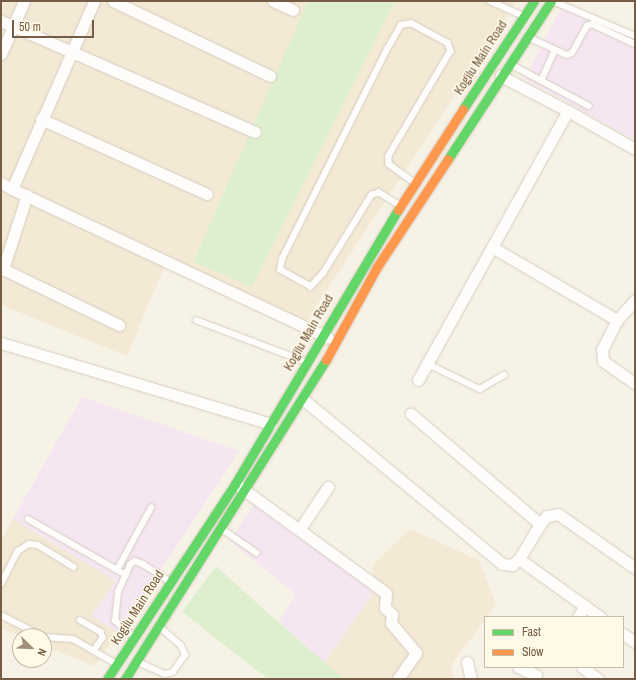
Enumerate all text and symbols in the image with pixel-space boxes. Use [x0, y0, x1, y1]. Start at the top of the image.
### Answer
scale bar [14, 12, 96, 38]
street label: Kogilu Main Road [451, 18, 511, 98]
text: 50 m [19, 19, 41, 35]
street label: Kogilu Main Road [281, 292, 337, 374]
street label: Kogilu Main Road [108, 568, 168, 648]
legend [484, 616, 624, 668]
text: Fast [522, 624, 541, 640]
north arrow [12, 628, 52, 668]
text: Slow [522, 644, 543, 660]
text: N [34, 647, 50, 658]

